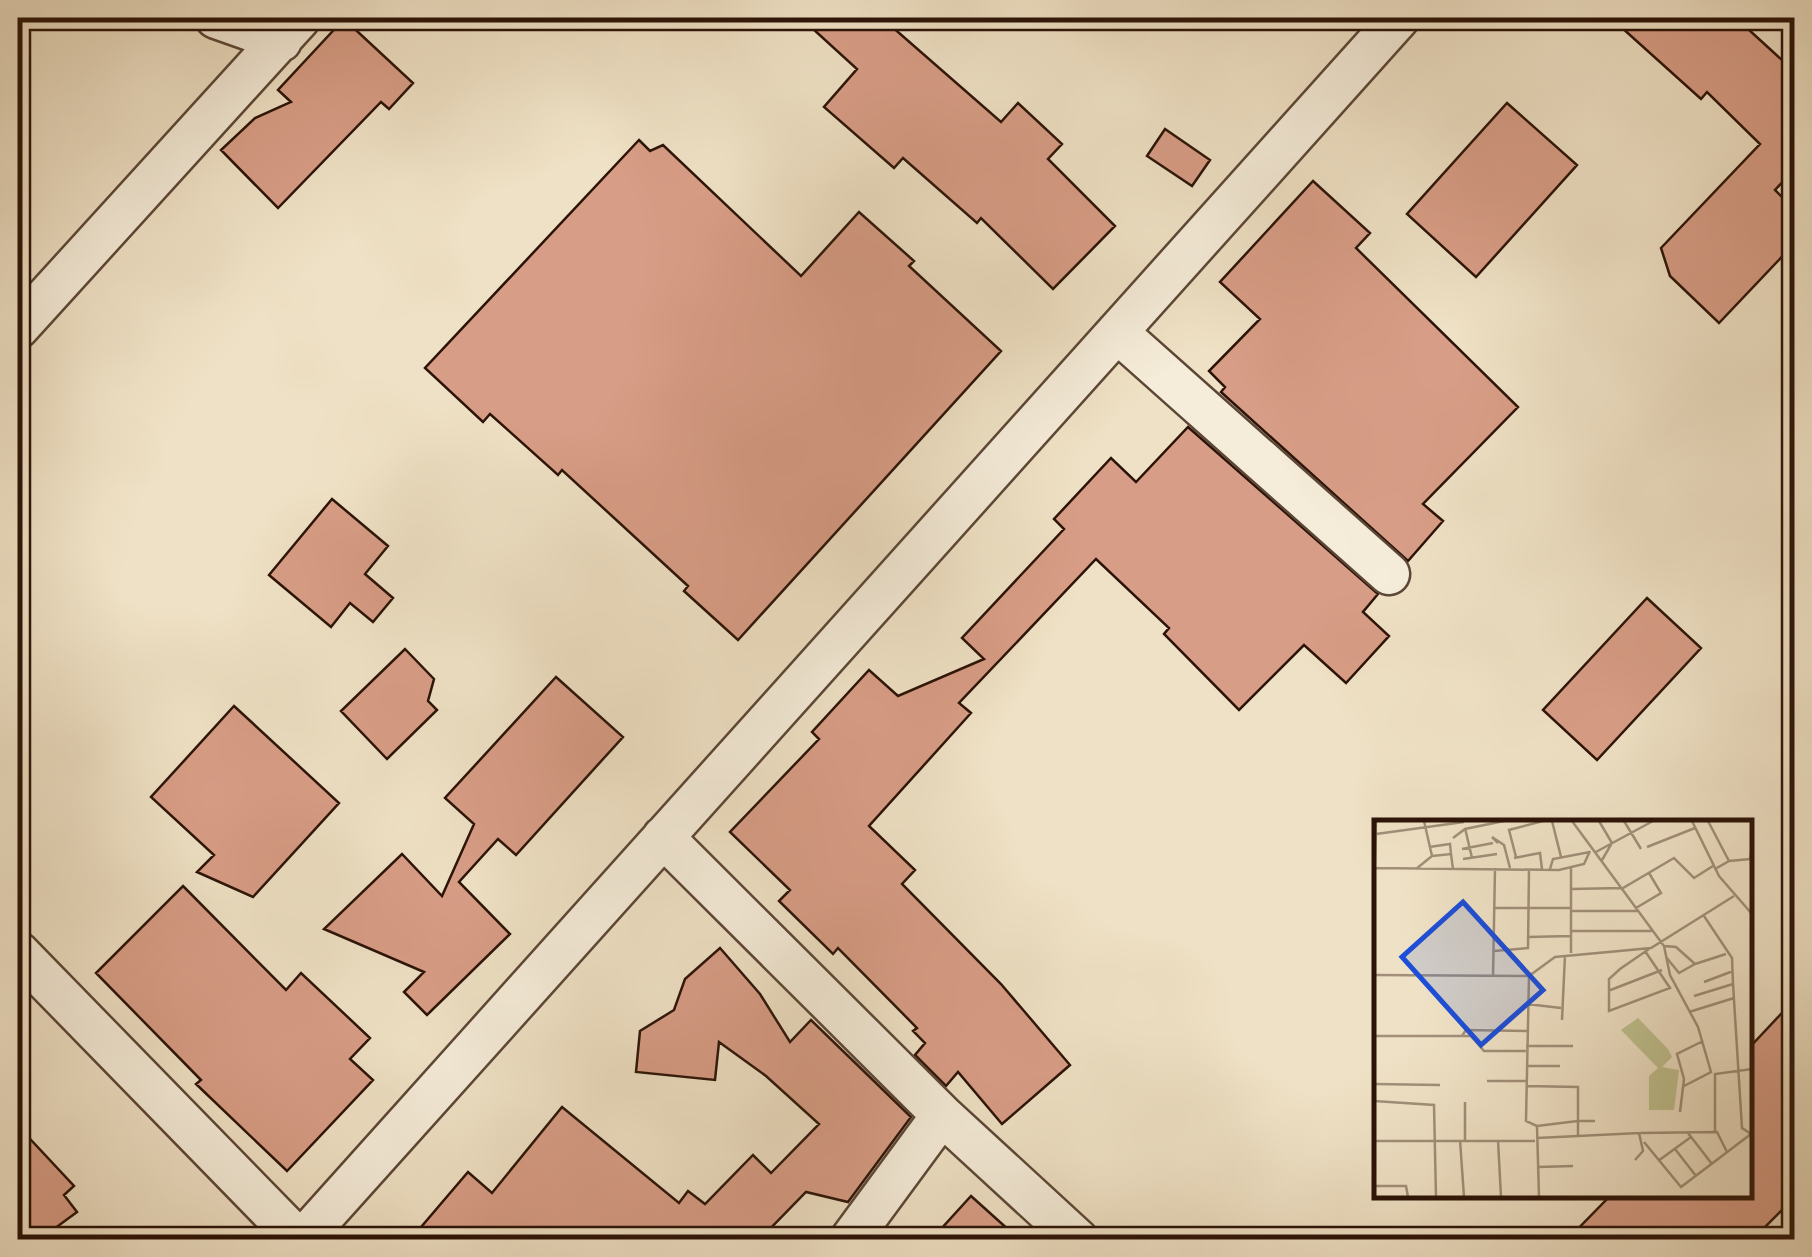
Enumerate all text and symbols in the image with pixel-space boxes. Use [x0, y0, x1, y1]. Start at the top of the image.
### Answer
inset map [1374, 820, 1752, 1197]

